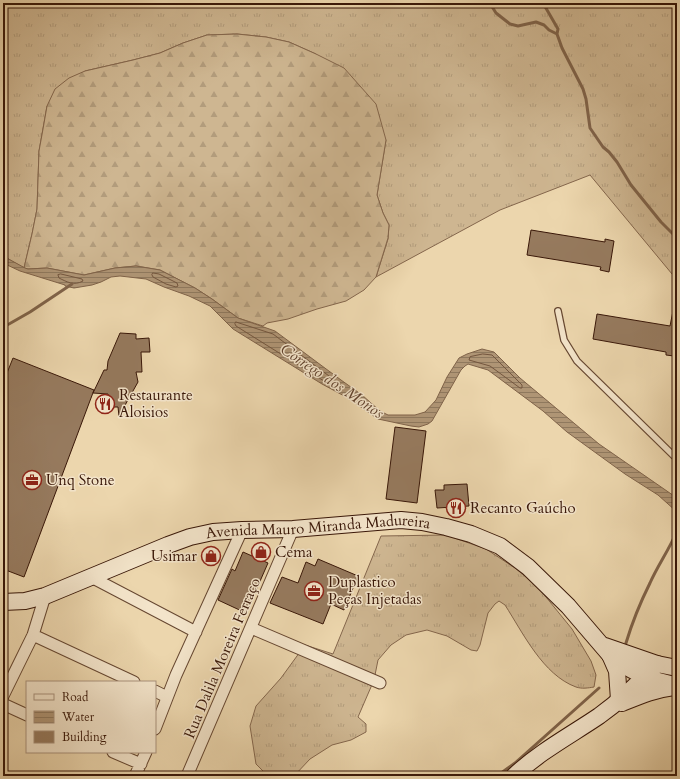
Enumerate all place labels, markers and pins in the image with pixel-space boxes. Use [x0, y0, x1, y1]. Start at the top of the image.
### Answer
place label: Restaurante Aloisios [119, 385, 193, 422]
restaurant icon: Restaurante Aloisios [94, 393, 116, 415]
office icon: Unq Stone [21, 469, 43, 491]
place label: Unq Stone [46, 470, 115, 490]
restaurant icon: Recanto Gaúcho [445, 497, 467, 519]
place label: Recanto Gaúcho [470, 498, 576, 518]
shop icon: Cema [250, 541, 272, 563]
place label: Cema [275, 542, 313, 562]
shop icon: Usimar [200, 545, 222, 567]
place label: Usimar [151, 546, 198, 566]
place label: Duplastico Peças Injetadas [328, 572, 421, 609]
office icon: Duplastico Peças Injetadas [303, 580, 325, 602]

